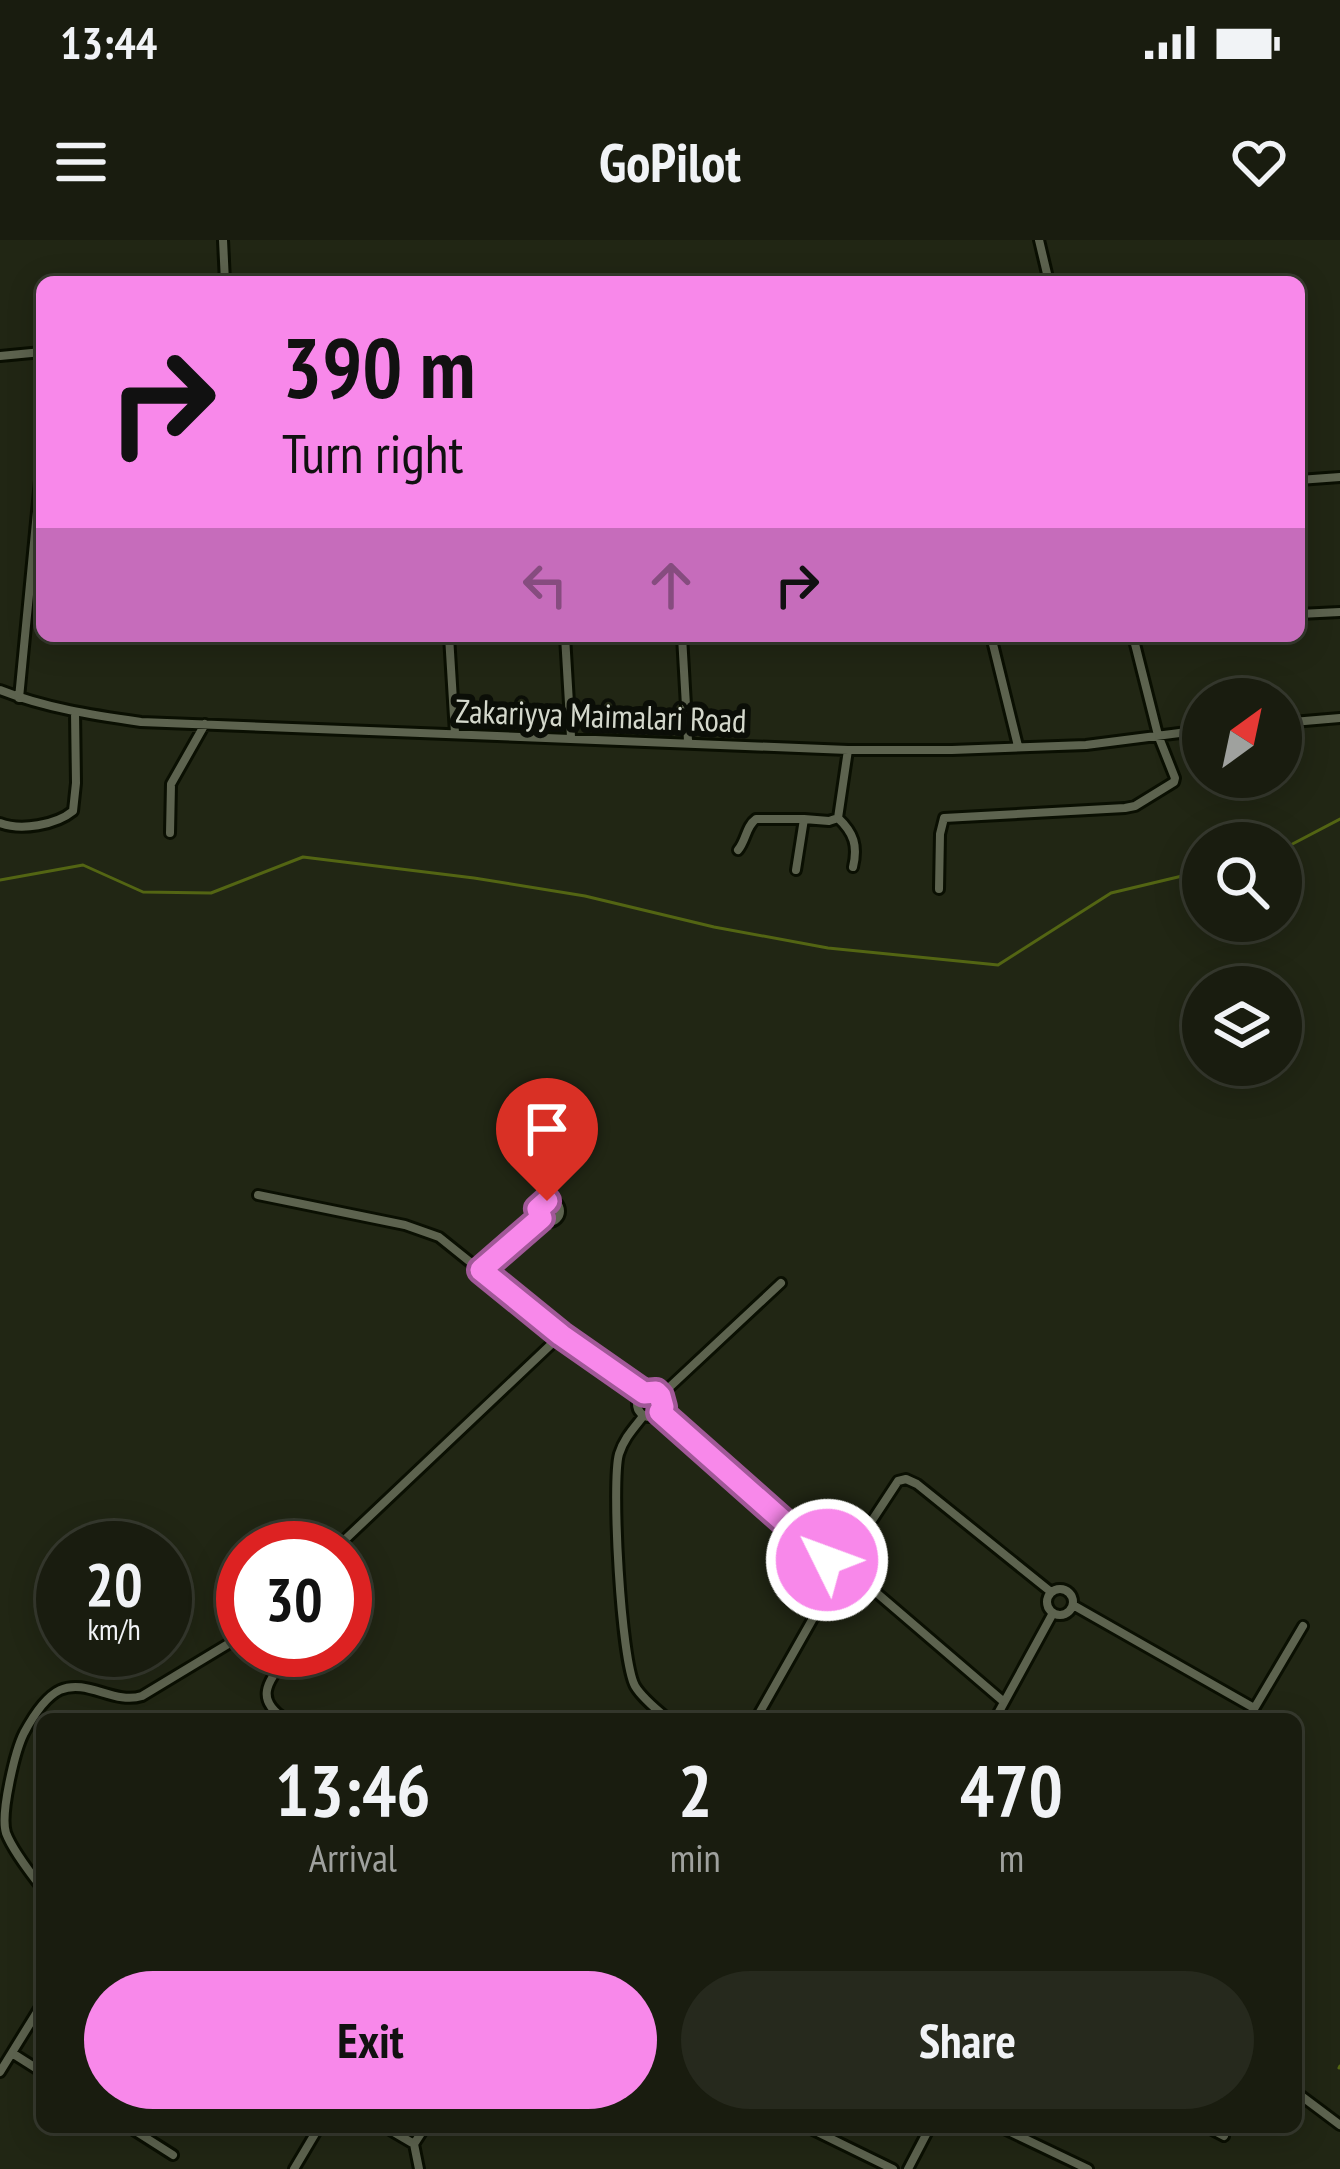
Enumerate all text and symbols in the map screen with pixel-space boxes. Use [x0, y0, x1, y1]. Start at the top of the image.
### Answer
text: 13:44 [60, 13, 157, 71]
text: GoPilot [599, 127, 741, 197]
icon: menu [48, 129, 114, 195]
icon: heart [1226, 129, 1292, 195]
text: 390 m [282, 312, 475, 421]
icon: right [84, 324, 240, 480]
text: Turn right [282, 418, 463, 488]
icon: left [512, 552, 578, 618]
icon: ahead [638, 552, 704, 618]
icon: right [764, 552, 830, 618]
north arrow [1182, 678, 1302, 798]
map controls [1182, 678, 1302, 1086]
street label: Zakariyya Maimalari Road [455, 688, 747, 742]
button: search [1182, 822, 1302, 942]
button: layers [1182, 966, 1302, 1086]
pin [496, 1078, 598, 1201]
icon: arrive [514, 1096, 580, 1162]
position arrow [764, 1497, 890, 1623]
speed limit sign: 30 [216, 1521, 372, 1677]
text: 20 [85, 1545, 143, 1623]
text: km/h [87, 1609, 141, 1648]
text: 13:46 [275, 1743, 431, 1836]
text: 2 [678, 1743, 712, 1836]
text: 470 [960, 1743, 1063, 1836]
text: Arrival [309, 1832, 397, 1883]
text: min [670, 1832, 721, 1883]
text: m [999, 1832, 1024, 1883]
button: Exit [84, 1971, 657, 2109]
button: Share [681, 1971, 1254, 2109]

